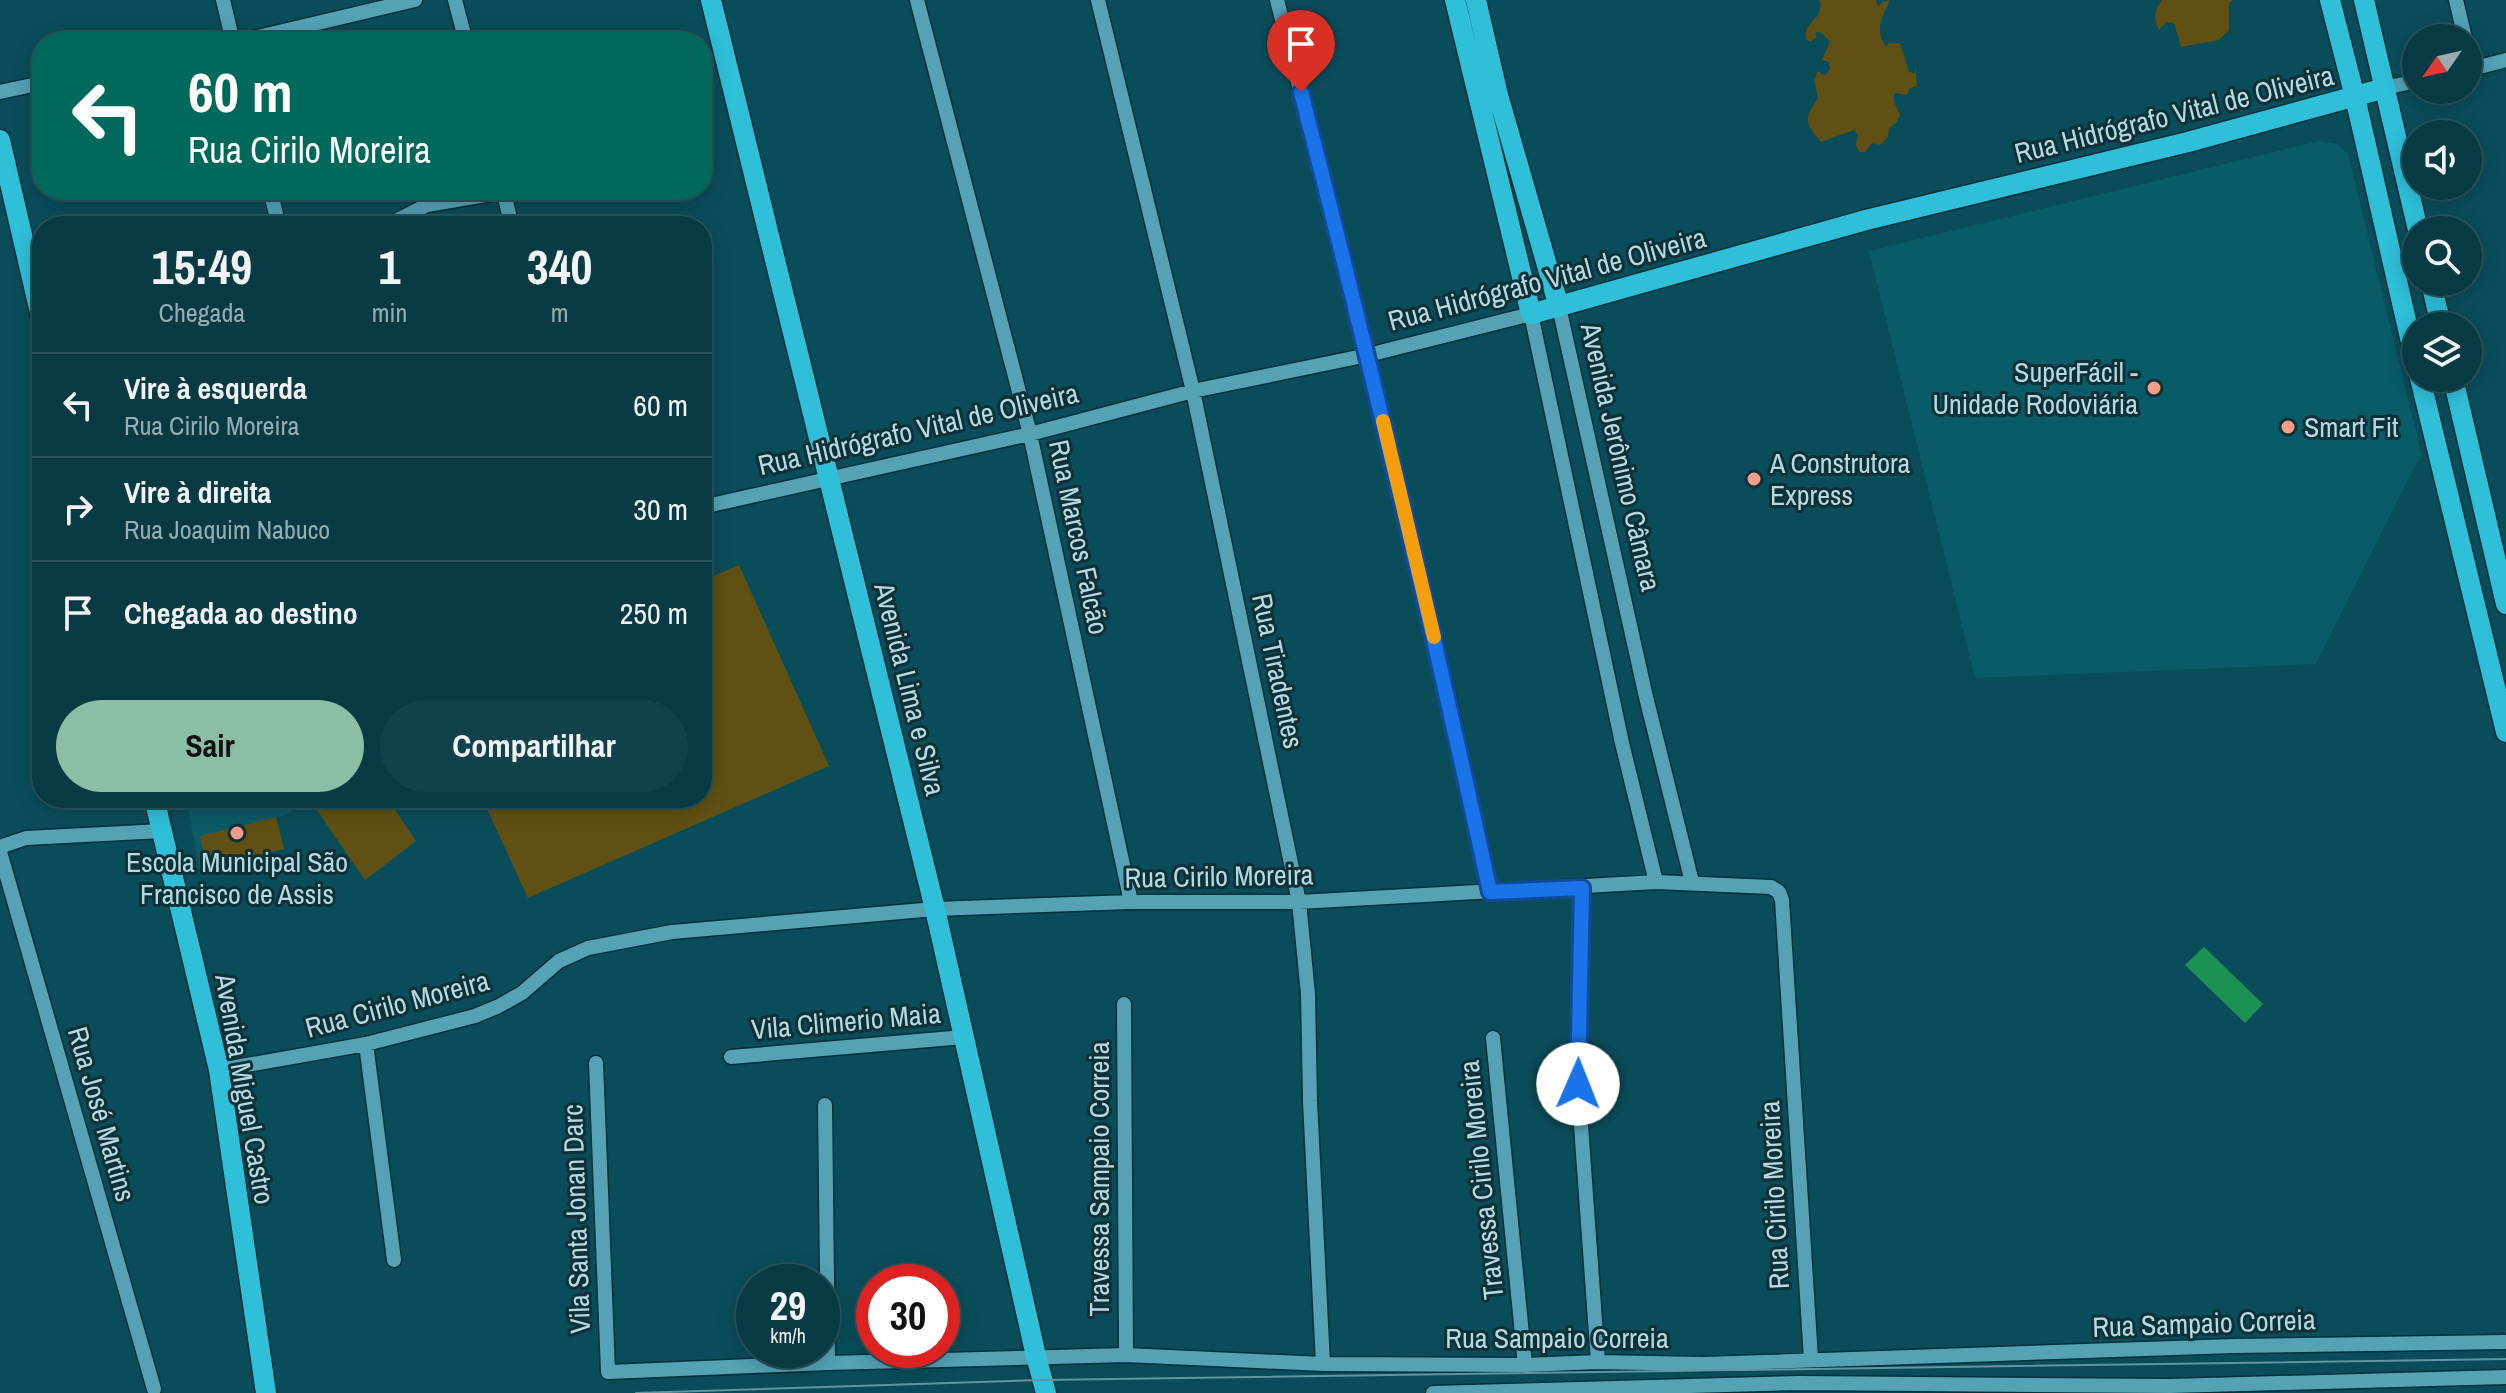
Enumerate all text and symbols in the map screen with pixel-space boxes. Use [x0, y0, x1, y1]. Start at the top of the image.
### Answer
pin [1267, 10, 1335, 92]
icon: arrive [1279, 22, 1323, 66]
north arrow [2402, 24, 2482, 104]
map controls [2402, 24, 2482, 392]
text: 60 m [188, 54, 293, 129]
street label: Rua Hidrógrafo Vital de Oliveira [2010, 56, 2338, 172]
icon: left [56, 64, 160, 168]
button: sound [2402, 120, 2482, 200]
text: Rua Cirilo Moreira [188, 126, 431, 174]
button: search [2402, 216, 2482, 296]
street label: Rua Hidrógrafo Vital de Oliveira [1384, 218, 1710, 340]
text: 15:49 [152, 234, 252, 299]
text: 1 [379, 234, 400, 299]
text: 340 [527, 234, 592, 299]
text: Chegada [159, 295, 245, 330]
text: min [372, 295, 407, 330]
text: m [551, 295, 569, 330]
button: layers [2402, 312, 2482, 392]
street label: Avenida Jerônimo Câmara [1571, 318, 1670, 595]
place label: SuperFácil - Unidade Rodoviária [1933, 353, 2138, 423]
text: Vire à esquerda [124, 368, 307, 408]
street label: Rua Hidrógrafo Vital de Oliveira [754, 374, 1082, 484]
marker: SuperFácil - Unidade Rodoviária [2145, 379, 2163, 397]
icon: left [56, 383, 100, 427]
text: 60 m [633, 385, 688, 425]
text: Rua Cirilo Moreira [124, 408, 299, 443]
place label: Smart Fit [2304, 408, 2398, 446]
marker: Smart Fit [2279, 418, 2297, 436]
street label: Rua Marcos Falcão [1040, 436, 1118, 638]
place label: A Construtora Express [1769, 444, 1911, 514]
marker: A Construtora Express [1745, 470, 1763, 488]
text: Vire à direita [124, 472, 271, 512]
icon: right [56, 487, 100, 531]
text: 30 m [633, 489, 688, 529]
text: Rua Joaquim Nabuco [124, 512, 330, 547]
street label: Avenida Lima e Silva [865, 578, 955, 800]
street label: Rua Tiradentes [1243, 590, 1313, 752]
icon: arrive [56, 591, 100, 635]
text: Chegada ao destino [124, 593, 358, 633]
text: 250 m [620, 593, 688, 633]
button: Sair [56, 700, 364, 792]
button: Compartilhar [380, 700, 688, 792]
marker: Escola Municipal São Francisco de Assis [228, 824, 246, 842]
place label: Escola Municipal São Francisco de Assis [126, 843, 348, 913]
street label: Rua Cirilo Moreira [1124, 855, 1314, 897]
street label: Rua Cirilo Moreira [301, 961, 493, 1047]
street label: Avenida Miguel Castro [206, 970, 284, 1207]
street label: Vila Climerio Maia [750, 994, 942, 1048]
street label: Rua José Martins [59, 1022, 145, 1206]
street label: Travessa Sampaio Correia [1080, 1041, 1118, 1316]
position arrow [1536, 1042, 1620, 1126]
street label: Travessa Cirilo Moreira [1450, 1058, 1512, 1301]
street label: Rua Cirilo Moreira [1750, 1099, 1798, 1290]
street label: Vila Santa Jonan Darc [553, 1104, 599, 1334]
speed limit sign: 30 [856, 1264, 960, 1368]
text: 29 [770, 1279, 806, 1332]
street label: Rua Sampaio Correia [2092, 1300, 2316, 1346]
street label: Rua Sampaio Correia [1445, 1319, 1669, 1357]
text: km/h [770, 1322, 806, 1349]

